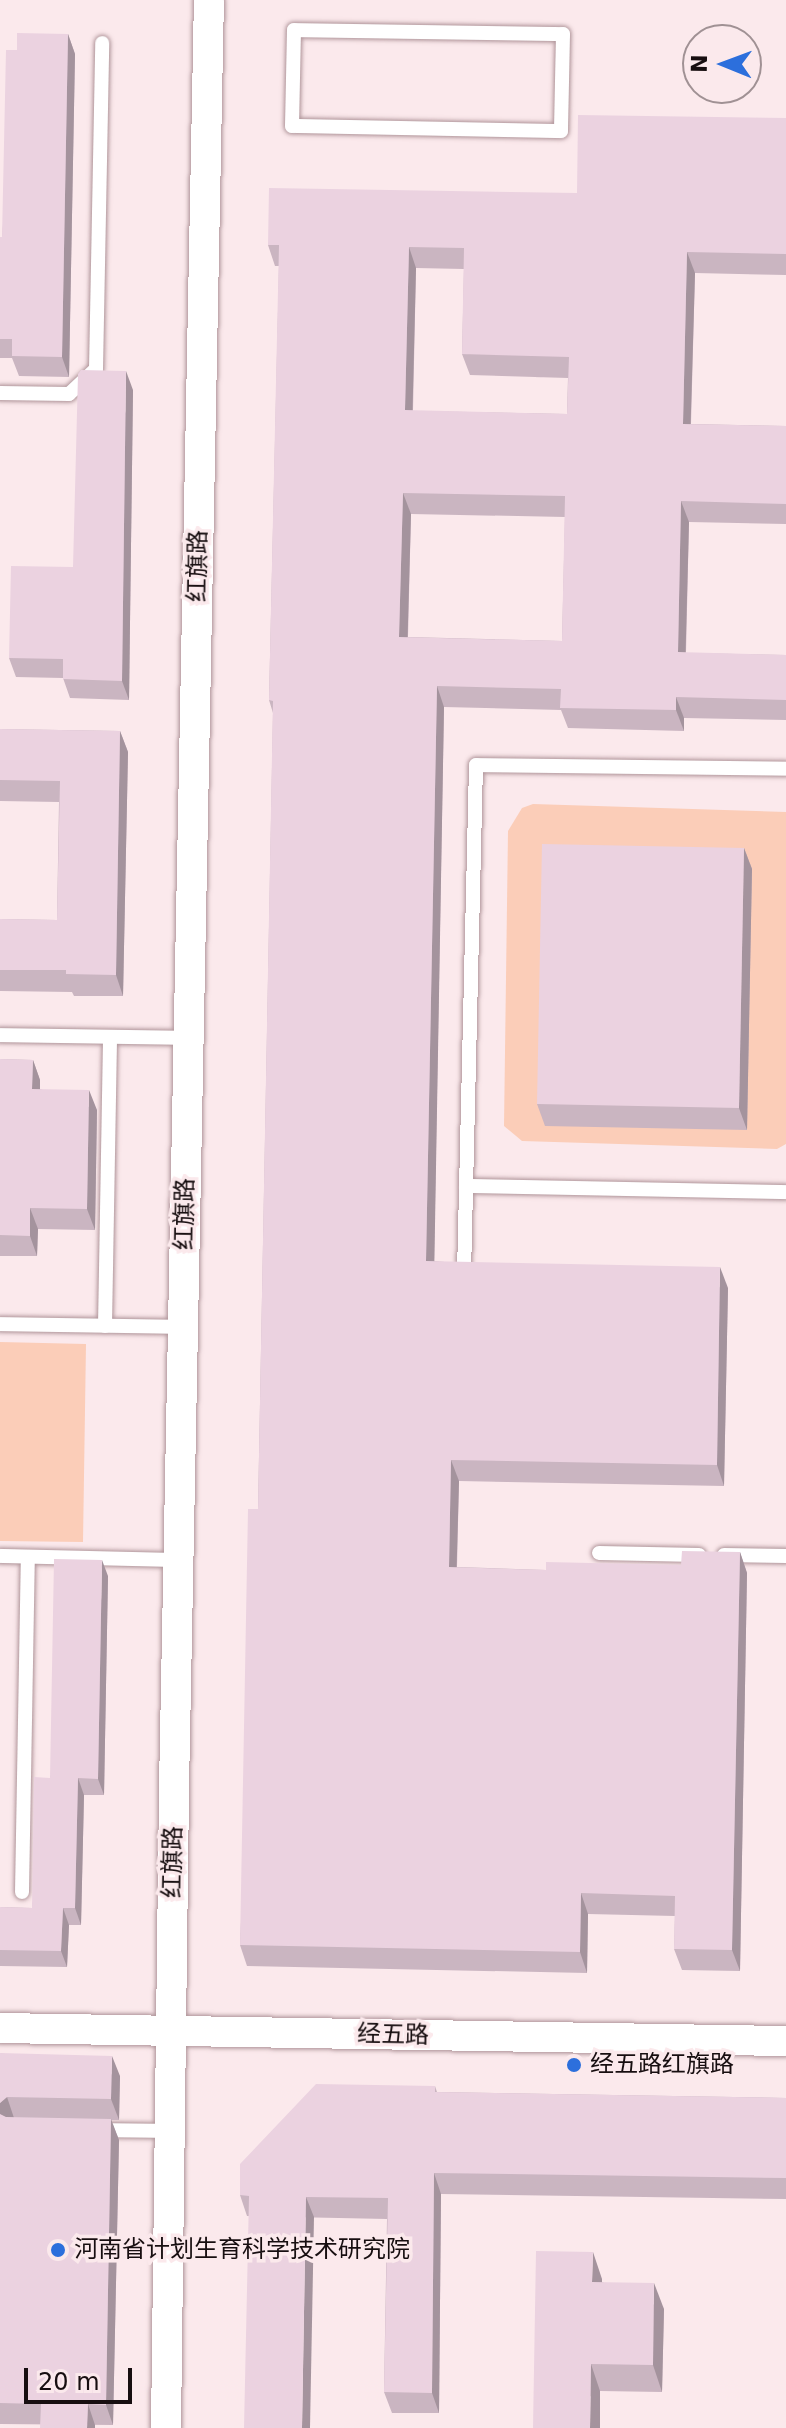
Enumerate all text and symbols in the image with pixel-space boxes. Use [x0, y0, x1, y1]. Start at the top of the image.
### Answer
north arrow [682, 24, 762, 104]
text: N [687, 54, 712, 73]
street label: 红旗路 [183, 530, 213, 602]
street label: 红旗路 [170, 1178, 200, 1250]
street label: 红旗路 [158, 1826, 188, 1898]
street label: 经五路 [357, 2020, 429, 2050]
place label: 经五路红旗路 [590, 2051, 734, 2079]
marker: 经五路红旗路 [565, 2056, 583, 2074]
place label: 河南省计划生育科学技术研究院 [74, 2236, 410, 2264]
marker: 河南省计划生育科学技术研究院 [49, 2241, 67, 2259]
scale bar [28, 2352, 136, 2402]
text: 20 m [38, 2368, 100, 2396]

